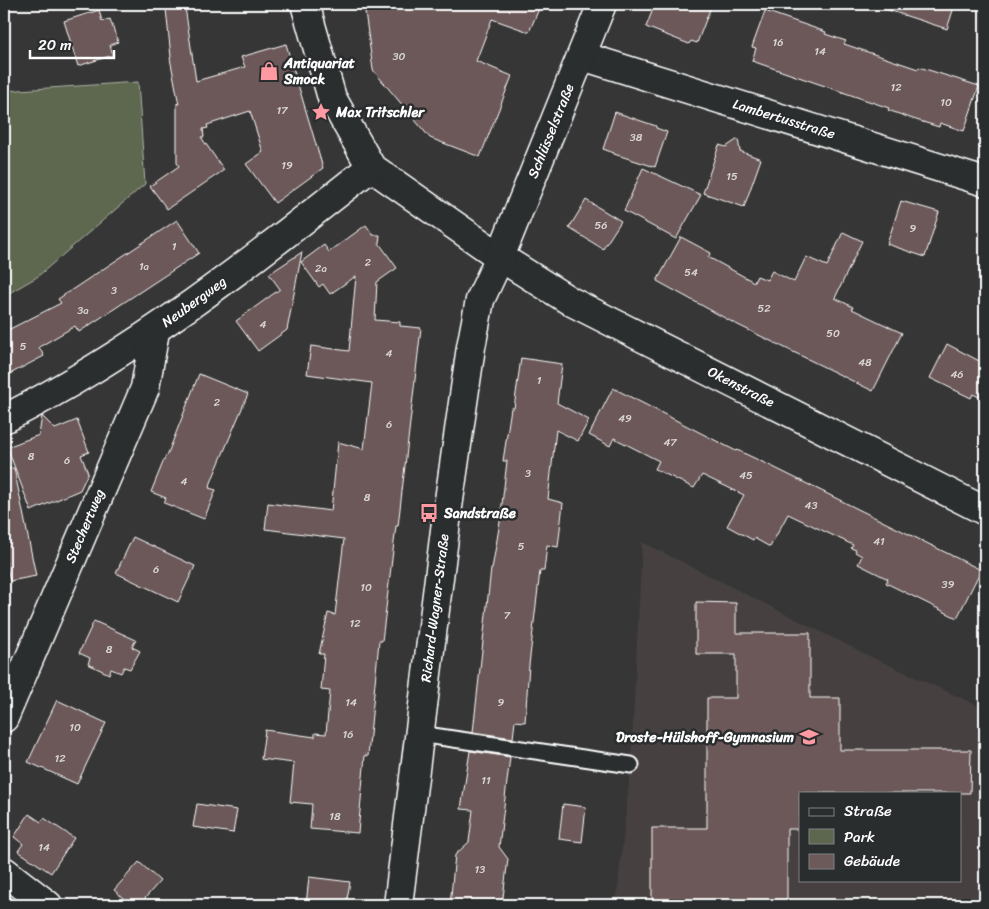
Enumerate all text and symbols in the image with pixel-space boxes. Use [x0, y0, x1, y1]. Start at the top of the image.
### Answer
scale bar [30, 28, 114, 60]
text: 20 m [38, 32, 72, 58]
house number: 16 [773, 33, 783, 52]
house number: 14 [814, 42, 826, 61]
house number: 30 [393, 47, 406, 66]
place label: Antiquariat Smock [283, 51, 356, 92]
shop icon: Antiquariat Smock [258, 60, 280, 82]
house number: 12 [890, 78, 902, 97]
street label: Schlüsselstraße [521, 80, 581, 182]
street label: Lambertusstraße [730, 92, 838, 146]
house number: 10 [940, 93, 952, 112]
place label: Max Tritschler [335, 100, 425, 125]
house number: 17 [277, 101, 288, 120]
place icon: Max Tritschler [310, 101, 332, 123]
house number: 38 [630, 128, 643, 147]
house number: 19 [281, 156, 293, 175]
house number: 15 [726, 167, 738, 186]
house number: 56 [595, 216, 607, 235]
house number: 9 [910, 219, 917, 238]
house number: 1 [172, 237, 177, 256]
house number: 2 [365, 253, 372, 272]
house number: 1a [139, 257, 150, 276]
house number: 2a [315, 259, 327, 278]
house number: 54 [684, 263, 698, 282]
street label: Neubergweg [156, 270, 232, 334]
house number: 3 [111, 281, 117, 300]
house number: 52 [757, 299, 771, 318]
house number: 3a [77, 301, 89, 320]
house number: 4 [260, 315, 267, 334]
house number: 50 [826, 324, 840, 343]
house number: 5 [20, 337, 27, 356]
house number: 4 [386, 344, 393, 363]
house number: 48 [858, 353, 872, 372]
street label: Okenstraße [703, 359, 779, 415]
house number: 46 [950, 365, 964, 384]
house number: 1 [537, 371, 542, 390]
house number: 2 [214, 393, 221, 412]
house number: 49 [618, 409, 632, 428]
house number: 6 [386, 415, 392, 434]
house number: 47 [663, 433, 677, 452]
house number: 8 [28, 447, 35, 466]
house number: 6 [64, 451, 70, 470]
house number: 3 [525, 464, 531, 483]
house number: 45 [739, 466, 753, 485]
house number: 4 [181, 472, 188, 491]
street label: Stechertweg [58, 485, 112, 567]
house number: 8 [364, 488, 371, 507]
house number: 43 [805, 496, 817, 515]
place label: Sandstraße [443, 501, 516, 526]
bus stop icon: Sandstraße [418, 502, 440, 524]
street label: Richard-Wagner-Straße [413, 532, 457, 684]
house number: 41 [873, 532, 885, 551]
house number: 5 [518, 537, 525, 556]
house number: 6 [153, 560, 159, 579]
house number: 39 [942, 575, 955, 594]
house number: 10 [360, 578, 372, 597]
house number: 7 [504, 606, 511, 625]
house number: 12 [349, 614, 361, 633]
house number: 8 [106, 640, 113, 659]
house number: 14 [345, 693, 357, 712]
house number: 9 [498, 693, 505, 712]
house number: 10 [69, 718, 81, 737]
house number: 16 [343, 725, 353, 744]
place label: Droste-Hülshoff-Gymnasium [616, 725, 794, 750]
school or university icon: Droste-Hülshoff-Gymnasium [798, 726, 820, 748]
house number: 12 [54, 749, 66, 768]
house number: 11 [481, 771, 491, 790]
legend [799, 792, 962, 882]
text: Straße [844, 798, 892, 824]
house number: 18 [329, 807, 341, 826]
text: Park [844, 824, 875, 850]
house number: 14 [38, 838, 50, 857]
text: Gebäude [844, 848, 900, 874]
house number: 13 [475, 860, 485, 879]

